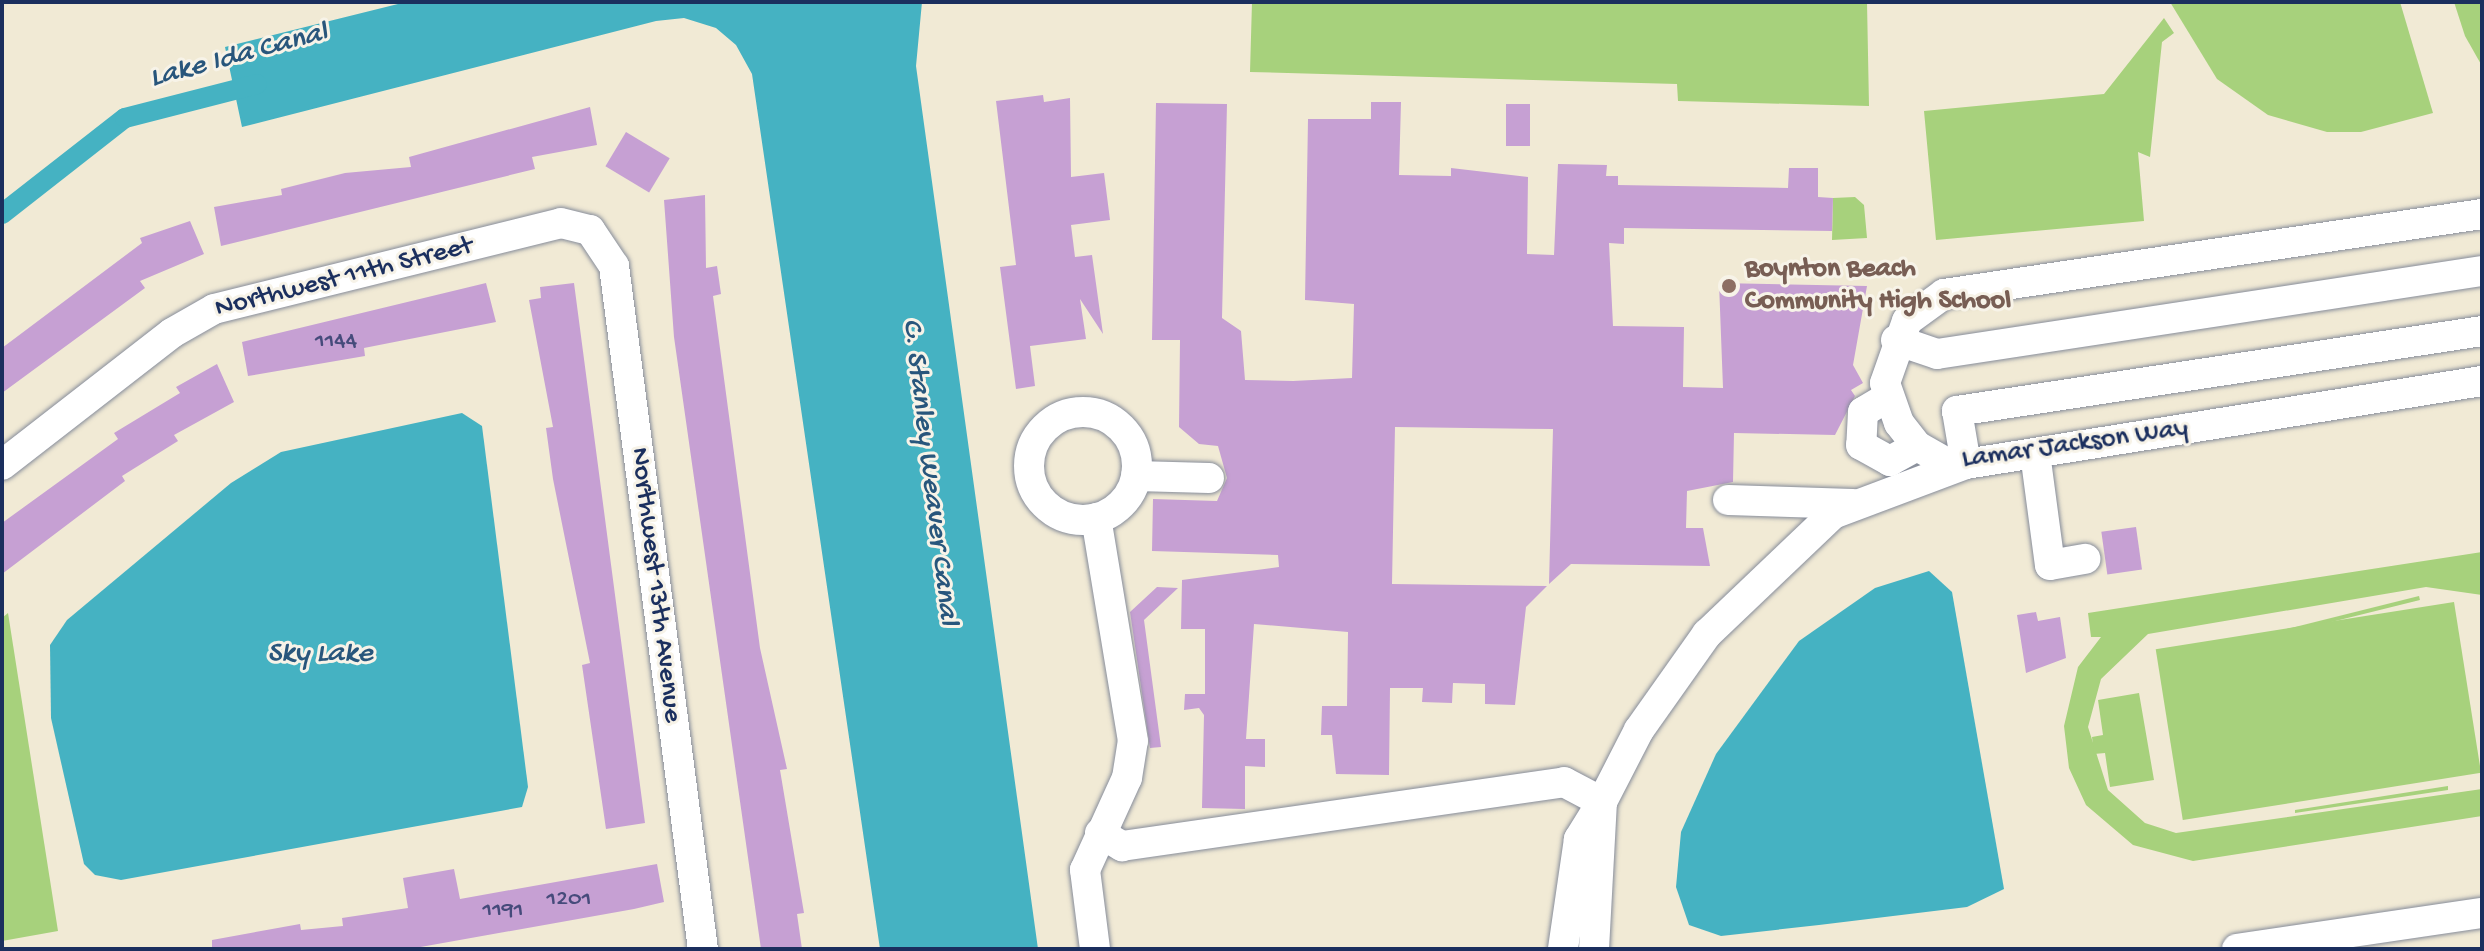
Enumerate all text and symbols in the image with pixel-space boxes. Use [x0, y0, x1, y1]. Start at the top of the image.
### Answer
water label: Lake Ida Canal [146, 16, 332, 98]
street label: Northwest 11th Street [212, 230, 476, 326]
place label: Boynton Beach Community High School [1745, 253, 2011, 319]
marker: Boynton Beach Community High School [1720, 277, 1738, 295]
water label: C. Stanley Weaver Canal [891, 317, 965, 627]
house number: 1144 [315, 328, 357, 356]
street label: Lamar Jackson Way [1960, 412, 2190, 478]
street label: Northwest 13th Avenue [621, 446, 689, 724]
water label: Sky Lake [267, 637, 373, 673]
house number: 1201 [547, 886, 591, 914]
house number: 1191 [482, 897, 524, 925]

